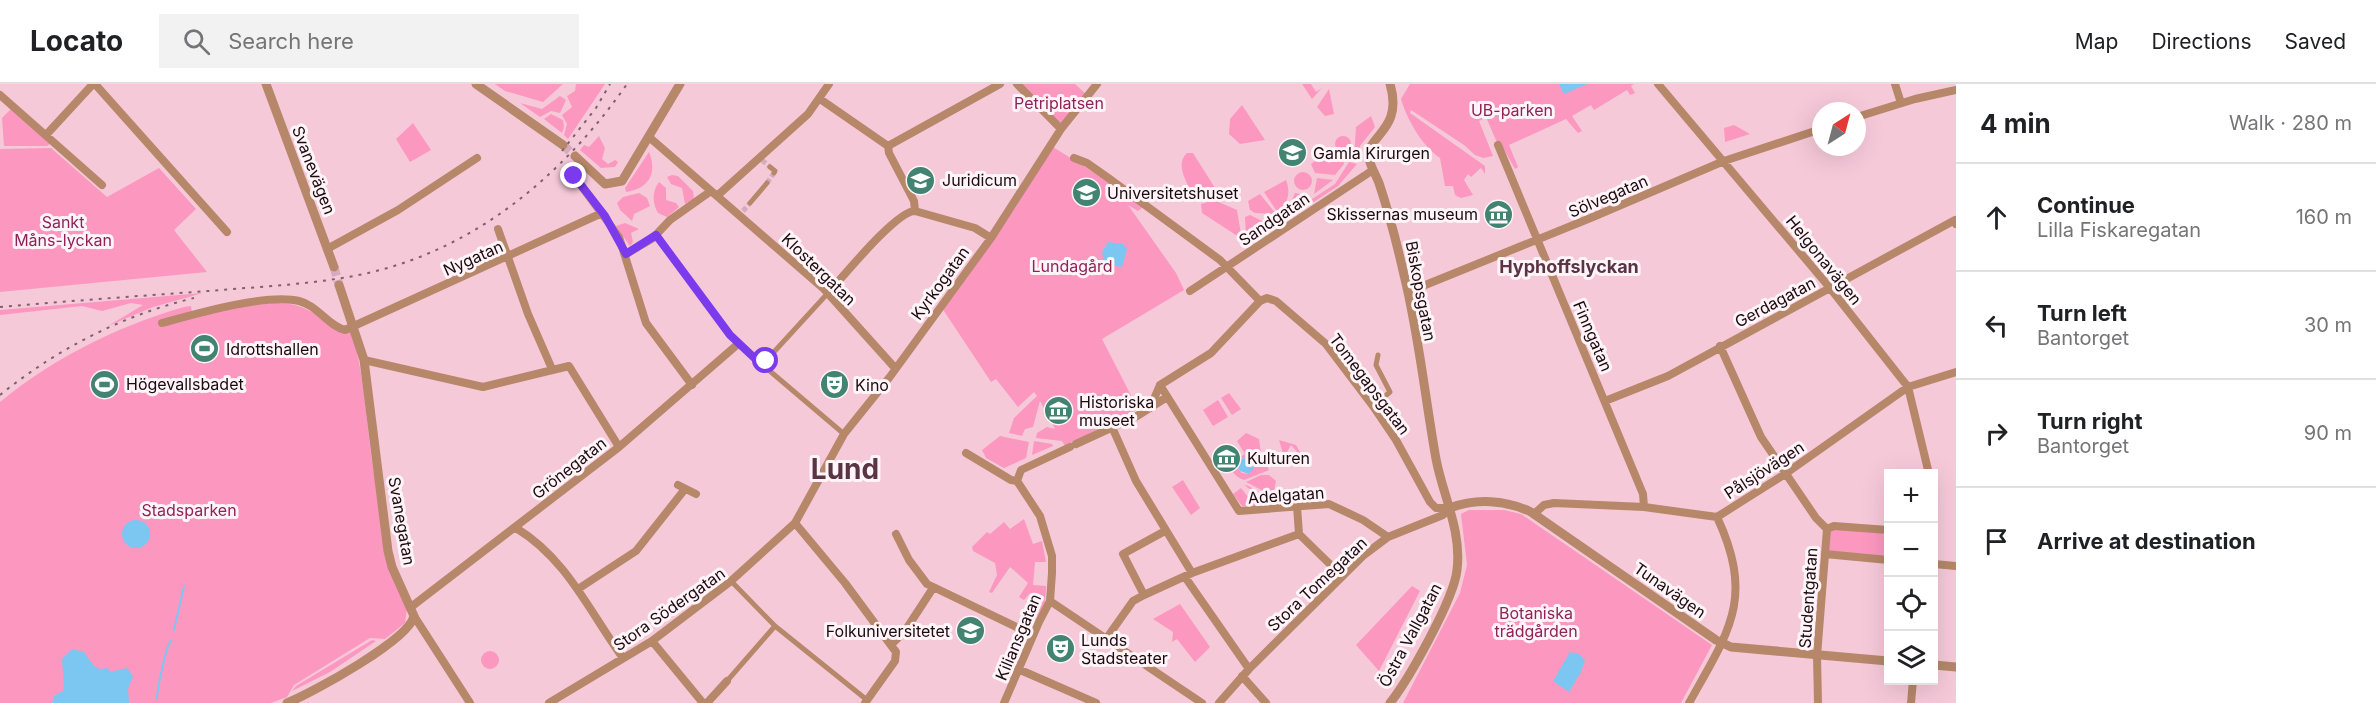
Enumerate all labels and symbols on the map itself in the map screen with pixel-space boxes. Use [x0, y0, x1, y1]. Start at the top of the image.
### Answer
park label: Petriplatsen [1014, 93, 1104, 113]
park label: UB-parken [1471, 100, 1553, 120]
north arrow [1812, 102, 1866, 156]
street label: Svanevägen [288, 123, 340, 217]
school or university icon: Gamla Kirurgen [1276, 137, 1308, 169]
place label: Gamla Kirurgen [1313, 143, 1430, 163]
route end [560, 162, 586, 188]
school or university icon: Juridicum [905, 164, 937, 196]
place label: Juridicum [942, 170, 1017, 190]
street label: Sölvegatan [1565, 170, 1651, 222]
school or university icon: Universitetshuset [1070, 177, 1102, 209]
place label: Universitetshuset [1107, 183, 1238, 203]
street label: Sandgatan [1235, 188, 1313, 250]
museum icon: Skissernas museum [1483, 198, 1515, 230]
place label: Skissernas museum [1326, 204, 1478, 224]
street label: Helgonavägen [1782, 211, 1866, 309]
park label: Sankt Måns-lyckan [14, 212, 112, 250]
street label: Klostergatan [778, 229, 860, 309]
street label: Nygatan [440, 236, 506, 280]
street label: Biskopsgatan [1401, 239, 1441, 343]
street label: Kyrkogatan [907, 242, 973, 324]
park label: Lundagård [1031, 256, 1113, 276]
district label: Hyphoffslyckan [1499, 256, 1639, 277]
street label: Gerdagatan [1731, 272, 1819, 332]
street label: Finngatan [1569, 298, 1617, 374]
street label: Tomegapsgatan [1325, 329, 1415, 439]
sports icon: Idrottshallen [189, 333, 221, 365]
place label: Idrottshallen [226, 339, 319, 359]
route start [752, 347, 778, 373]
sports icon: Högevallsbadet [89, 368, 121, 400]
theatre icon: Kino [818, 369, 850, 401]
place label: Högevallsbadet [126, 374, 244, 394]
place label: Kino [855, 375, 889, 395]
place label: Historiska museet [1079, 392, 1154, 430]
museum icon: Historiska museet [1042, 395, 1074, 427]
street label: Grönegatan [528, 433, 610, 503]
street label: Pålsjövägen [1720, 437, 1808, 503]
museum icon: Kulturen [1210, 442, 1242, 474]
place label: Kulturen [1247, 448, 1310, 468]
district label: Lund [811, 452, 879, 486]
street label: Svanegatan [384, 475, 420, 567]
street label: Adelgatan [1247, 482, 1325, 508]
park label: Stadsparken [141, 500, 237, 520]
street label: Stora Tomegatan [1263, 533, 1371, 635]
street label: Studentgatan [1794, 547, 1822, 649]
street label: Tunavägen [1630, 558, 1710, 622]
street label: Stora Södergatan [609, 563, 729, 655]
street label: Östra Vallgatan [1374, 580, 1446, 690]
street label: Kiliansgatan [991, 591, 1045, 683]
park label: Botaniska trädgården [1494, 603, 1578, 641]
school or university icon: Folkuniversitetet [955, 615, 987, 647]
place label: Folkuniversitetet [826, 621, 950, 641]
place label: Lunds Stadsteater [1081, 630, 1168, 668]
theatre icon: Lunds Stadsteater [1044, 633, 1076, 665]

